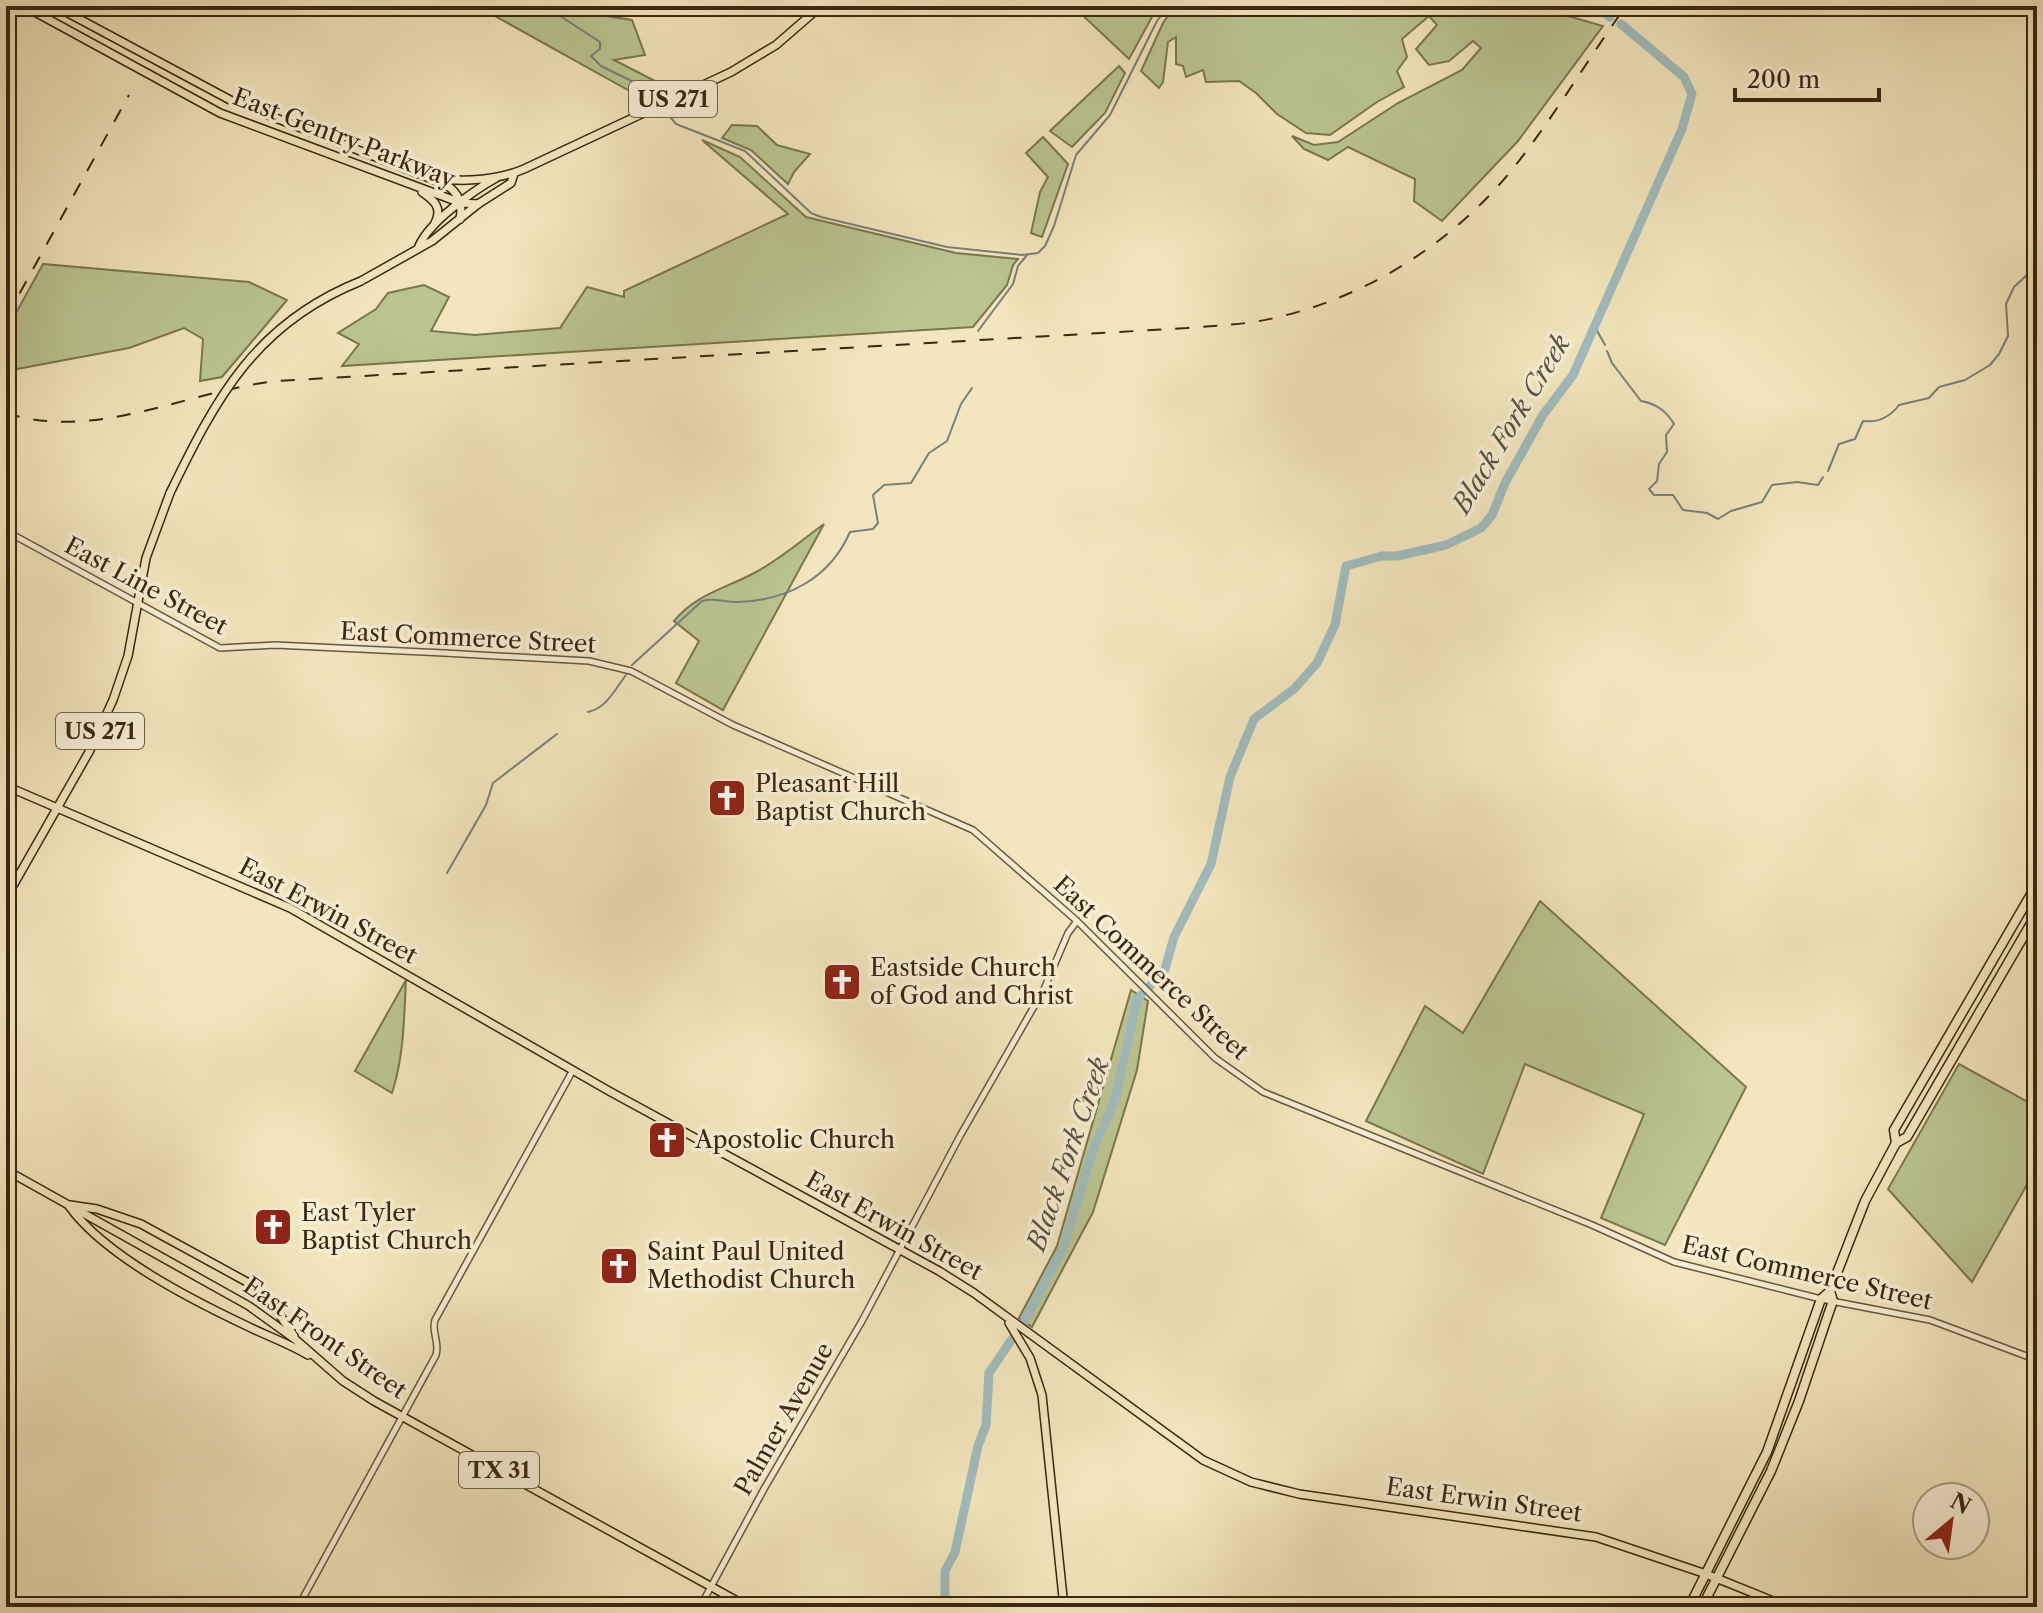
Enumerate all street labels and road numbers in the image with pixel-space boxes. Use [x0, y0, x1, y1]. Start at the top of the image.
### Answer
road number: US 271 [629, 81, 717, 117]
street label: East Gentry Parkway [229, 82, 460, 194]
street label: East Line Street [60, 530, 233, 641]
street label: East Commerce Street [339, 616, 597, 659]
road number: US 271 [56, 713, 144, 749]
street label: East Erwin Street [234, 851, 423, 970]
street label: East Commerce Street [1048, 870, 1255, 1066]
street label: East Erwin Street [801, 1165, 988, 1286]
street label: East Commerce Street [1679, 1230, 1936, 1316]
street label: East Front Street [238, 1271, 413, 1405]
street label: Palmer Avenue [728, 1337, 839, 1500]
road number: TX 31 [459, 1452, 539, 1488]
street label: East Erwin Street [1384, 1471, 1584, 1528]

